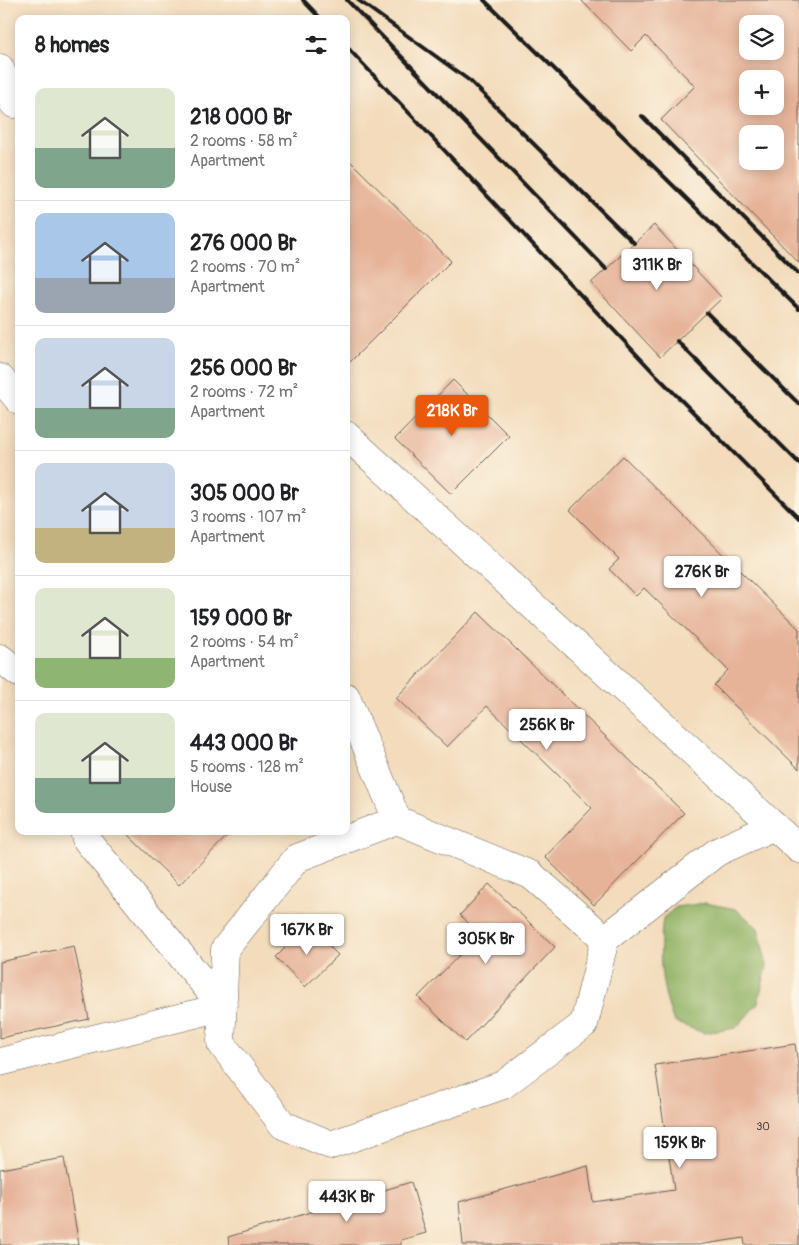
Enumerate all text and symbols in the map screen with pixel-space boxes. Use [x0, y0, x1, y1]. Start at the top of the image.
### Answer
map controls [739, 15, 784, 170]
button: layers [739, 15, 784, 60]
icon: filters [302, 31, 330, 59]
text: 8 homes [35, 32, 109, 59]
button: + [739, 70, 784, 115]
text: 218 000 Br [190, 104, 292, 131]
icon: home [75, 108, 135, 168]
button: − [739, 125, 784, 170]
text: 2 rooms · 58 m² [190, 131, 298, 151]
text: Apartment [190, 151, 265, 171]
text: 276 000 Br [190, 230, 297, 257]
icon: home [75, 233, 135, 293]
pin: 311K Br [611, 248, 703, 291]
text: 311K Br [632, 255, 682, 275]
text: 2 rooms · 70 m² [190, 257, 300, 277]
text: Apartment [190, 277, 265, 297]
text: 256 000 Br [190, 355, 297, 382]
icon: home [75, 358, 135, 418]
text: 2 rooms · 72 m² [190, 382, 298, 402]
pin: 218K Br [406, 394, 498, 437]
text: 218K Br [426, 401, 478, 421]
text: Apartment [190, 402, 265, 422]
text: 305 000 Br [190, 480, 299, 507]
icon: home [75, 483, 135, 543]
text: 3 rooms · 107 m² [190, 507, 307, 527]
text: Apartment [190, 527, 265, 547]
pin: 276K Br [656, 556, 748, 598]
text: 276K Br [675, 562, 729, 582]
text: 159 000 Br [190, 605, 292, 632]
icon: home [75, 608, 135, 668]
text: 2 rooms · 54 m² [190, 632, 299, 652]
text: Apartment [190, 652, 265, 672]
pin: 256K Br [501, 708, 593, 751]
text: 256K Br [520, 715, 574, 735]
text: 443 000 Br [190, 730, 298, 757]
icon: home [75, 733, 135, 793]
text: 5 rooms · 128 m² [190, 757, 304, 777]
text: House [190, 777, 232, 797]
pin: 167K Br [261, 914, 353, 956]
text: 167K Br [281, 920, 333, 940]
pin: 305K Br [440, 922, 532, 965]
text: 305K Br [458, 929, 514, 949]
house number: 30 [756, 1120, 770, 1133]
pin: 159K Br [634, 1126, 726, 1169]
text: 159K Br [654, 1133, 706, 1153]
pin: 443K Br [301, 1180, 393, 1223]
text: 443K Br [319, 1187, 375, 1207]

